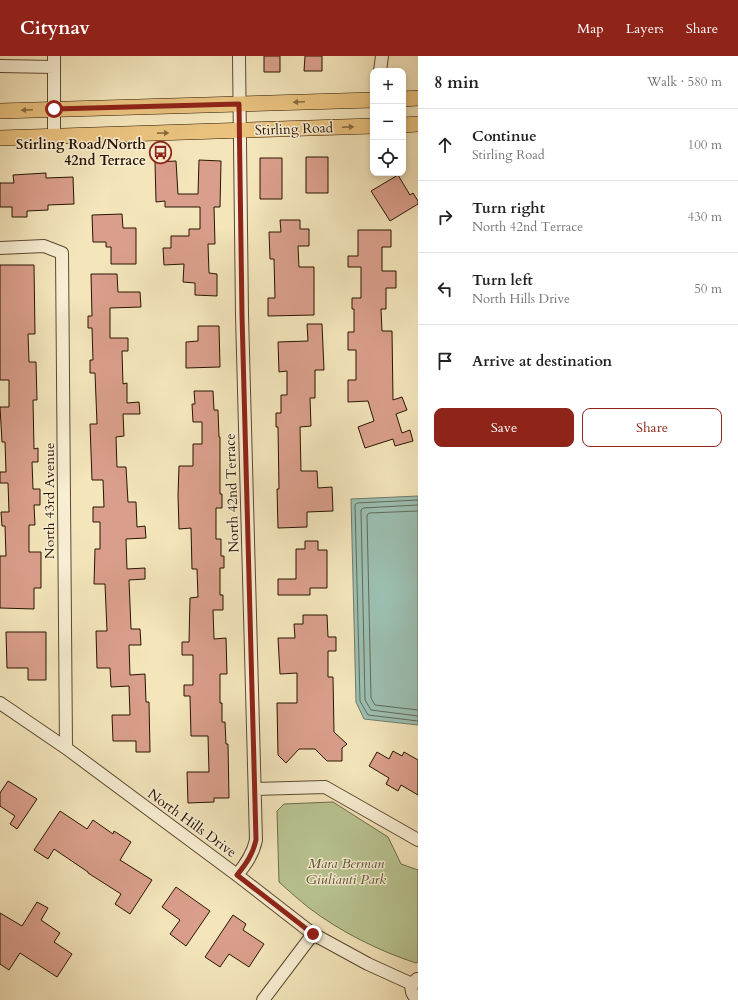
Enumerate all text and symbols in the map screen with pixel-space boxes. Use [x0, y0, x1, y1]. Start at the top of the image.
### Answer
text: Citynav [20, 15, 90, 41]
text: Map [577, 19, 604, 38]
text: Layers [626, 19, 664, 38]
text: Share [686, 19, 718, 38]
map controls [370, 68, 406, 176]
button: + [370, 68, 406, 104]
text: 8 min [434, 71, 479, 94]
text: Walk · 580 m [647, 73, 722, 91]
one-way arrow [292, 99, 305, 105]
route start [45, 100, 63, 118]
button: − [370, 104, 406, 140]
one-way arrow [21, 106, 33, 113]
street label: Stirling Road [255, 118, 334, 140]
one-way arrow [342, 124, 355, 130]
text: Continue [472, 126, 537, 146]
one-way arrow [157, 130, 170, 136]
icon: ahead [434, 134, 456, 156]
place label: Stirling Road/North 42nd Terrace [16, 135, 146, 170]
text: 100 m [688, 136, 722, 154]
bus stop icon: Stirling Road/North 42nd Terrace [148, 139, 174, 165]
button: locate [370, 140, 406, 176]
text: Stirling Road [472, 146, 545, 164]
text: Turn right [472, 198, 545, 218]
icon: right [434, 206, 456, 228]
text: 430 m [688, 208, 722, 226]
text: North 42nd Terrace [472, 218, 583, 236]
text: Turn left [472, 270, 533, 290]
icon: left [434, 278, 456, 300]
text: 50 m [694, 280, 722, 298]
text: North Hills Drive [472, 290, 570, 308]
icon: arrive [434, 350, 456, 372]
text: Arrive at destination [472, 351, 612, 371]
button: Save [434, 408, 574, 447]
button: Share [582, 408, 722, 447]
street label: North 42nd Terrace [220, 433, 244, 553]
street label: North 43rd Avenue [40, 443, 59, 559]
street label: North Hills Drive [144, 784, 240, 862]
park label: Mara Berman Giulianti Park [306, 854, 386, 889]
route end [304, 925, 322, 943]

